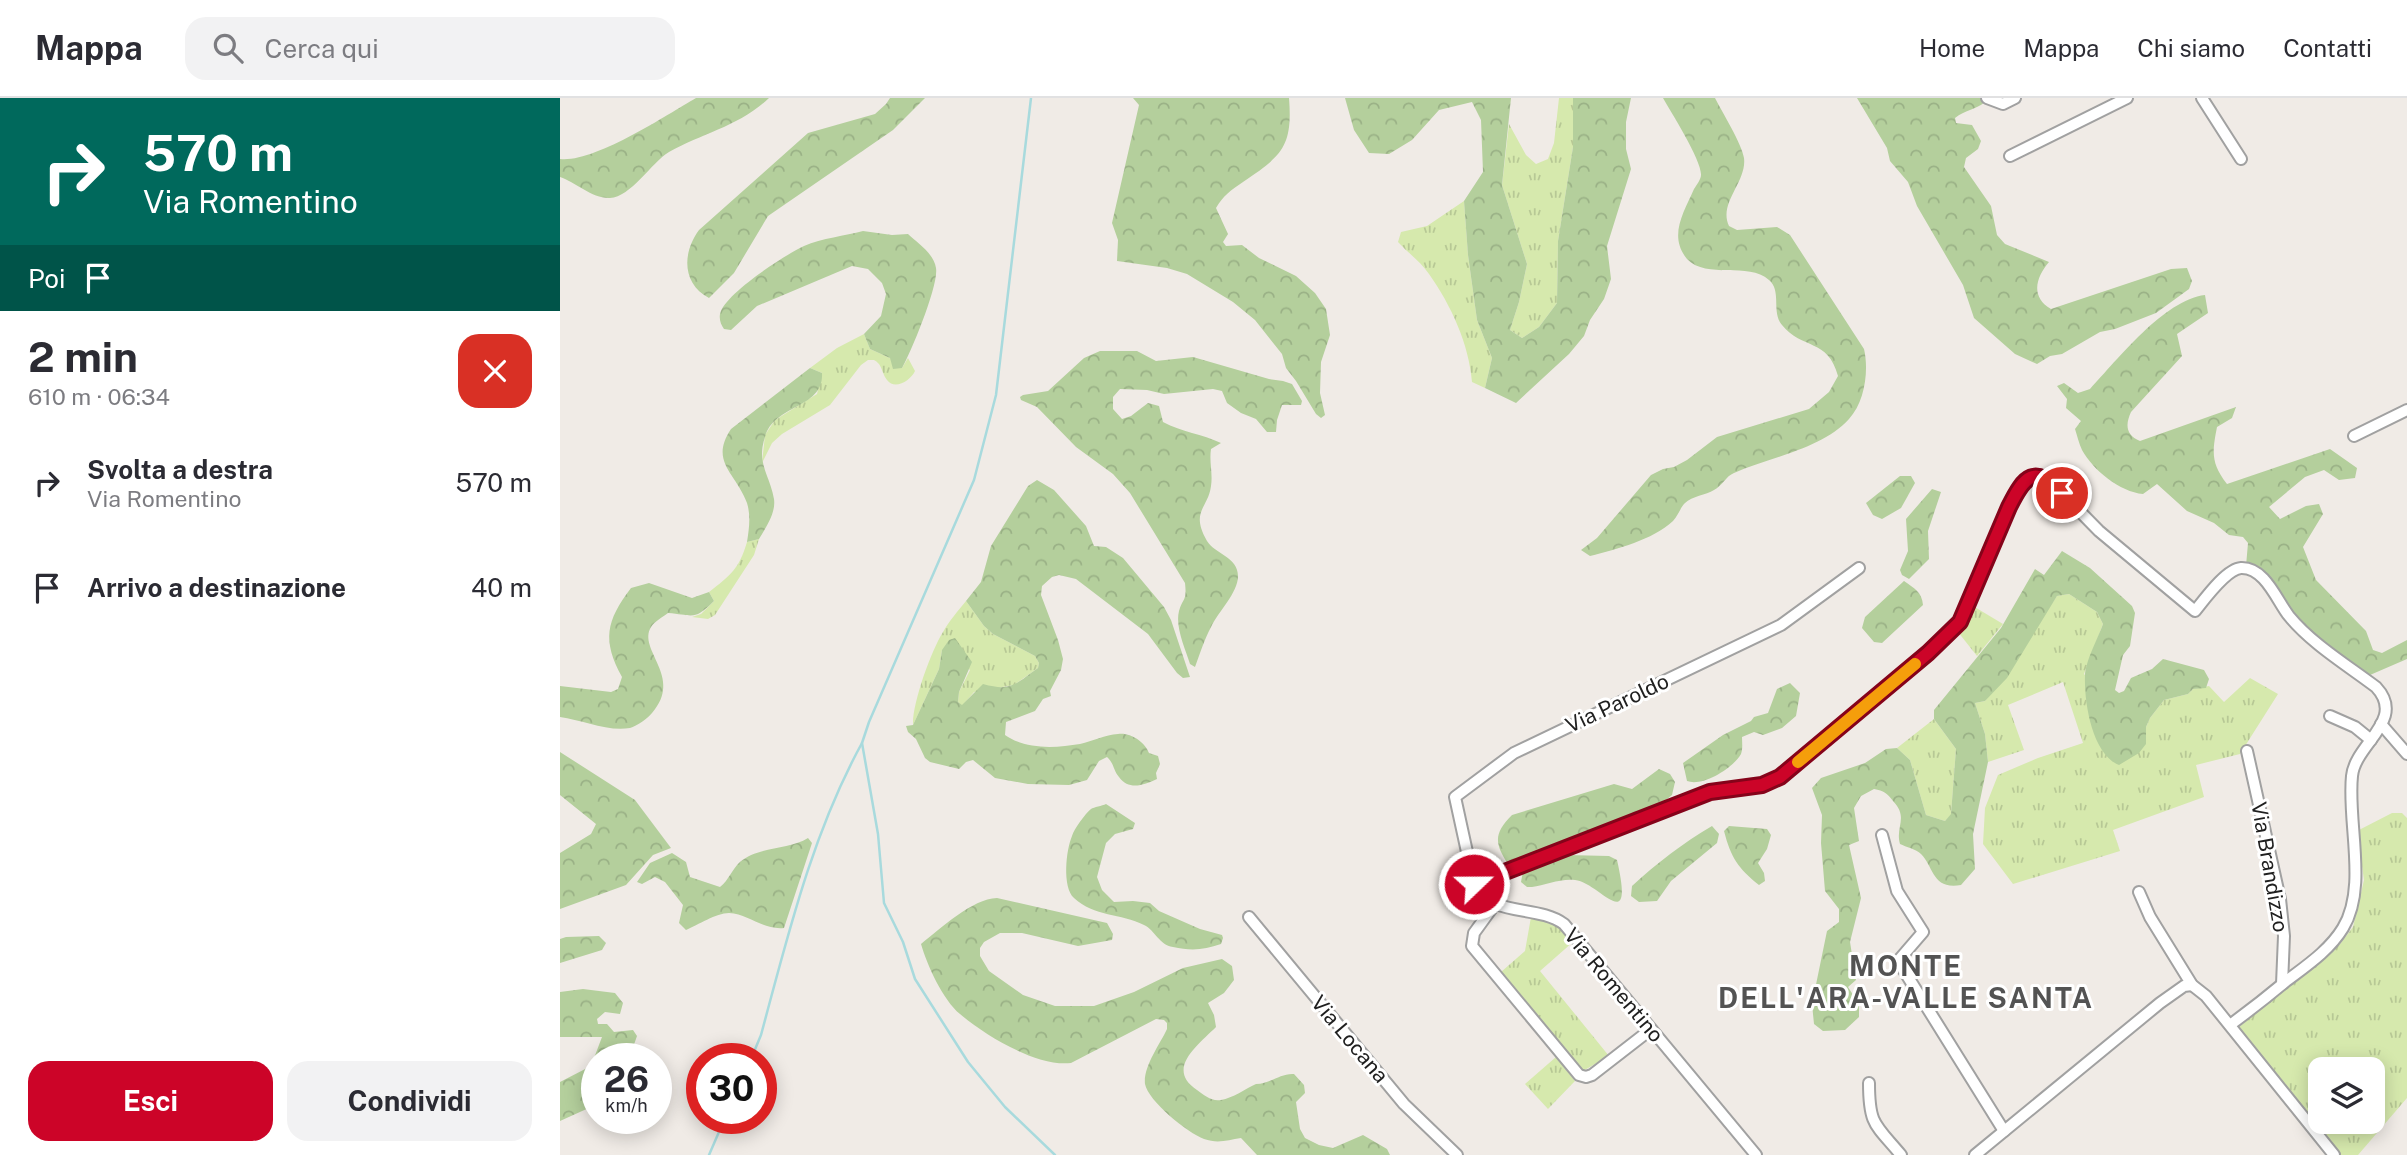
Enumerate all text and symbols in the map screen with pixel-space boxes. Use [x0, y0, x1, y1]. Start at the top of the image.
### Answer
search box [185, 17, 675, 80]
text: Mappa [35, 29, 143, 67]
icon: search [209, 29, 247, 67]
text: Cerca qui [265, 33, 379, 64]
text: Home [1919, 34, 1985, 62]
text: Mappa [2023, 34, 2099, 62]
text: Chi siamo [2137, 34, 2245, 62]
text: Contatti [2283, 34, 2372, 62]
text: 570 m [143, 124, 293, 182]
icon: right [28, 126, 119, 217]
text: Via Romentino [143, 183, 358, 220]
icon: arrive [79, 259, 117, 297]
text: Poi [28, 263, 65, 294]
text: 2 min [28, 332, 138, 381]
button: close [458, 334, 532, 408]
text: 610 m · 06:34 [28, 383, 170, 410]
text: Svolta a destra [87, 454, 273, 485]
pin [2032, 463, 2092, 523]
icon: right [28, 464, 66, 502]
text: 570 m [456, 467, 532, 498]
icon: arrive [2043, 474, 2081, 512]
text: Via Romentino [87, 485, 241, 512]
icon: arrive [28, 569, 66, 607]
text: Arrivo a destinazione [87, 572, 346, 603]
text: 40 m [471, 572, 532, 603]
street label: Via Paroldo [1561, 668, 1673, 738]
street label: Via Brandizzo [2246, 800, 2294, 934]
position arrow [1437, 847, 1511, 921]
street label: Via Romentino [1559, 923, 1669, 1047]
district label: MONTE DELL'ARA-VALLE SANTA [1718, 949, 2094, 1014]
street label: Via Locana [1306, 990, 1394, 1088]
speed limit sign: 30 [686, 1043, 777, 1134]
map controls [2308, 1057, 2385, 1134]
button: layers [2308, 1057, 2385, 1134]
text: 26 [604, 1059, 649, 1100]
button: Esci [28, 1061, 273, 1141]
button: Condividi [287, 1061, 532, 1141]
text: km/h [605, 1095, 648, 1116]

